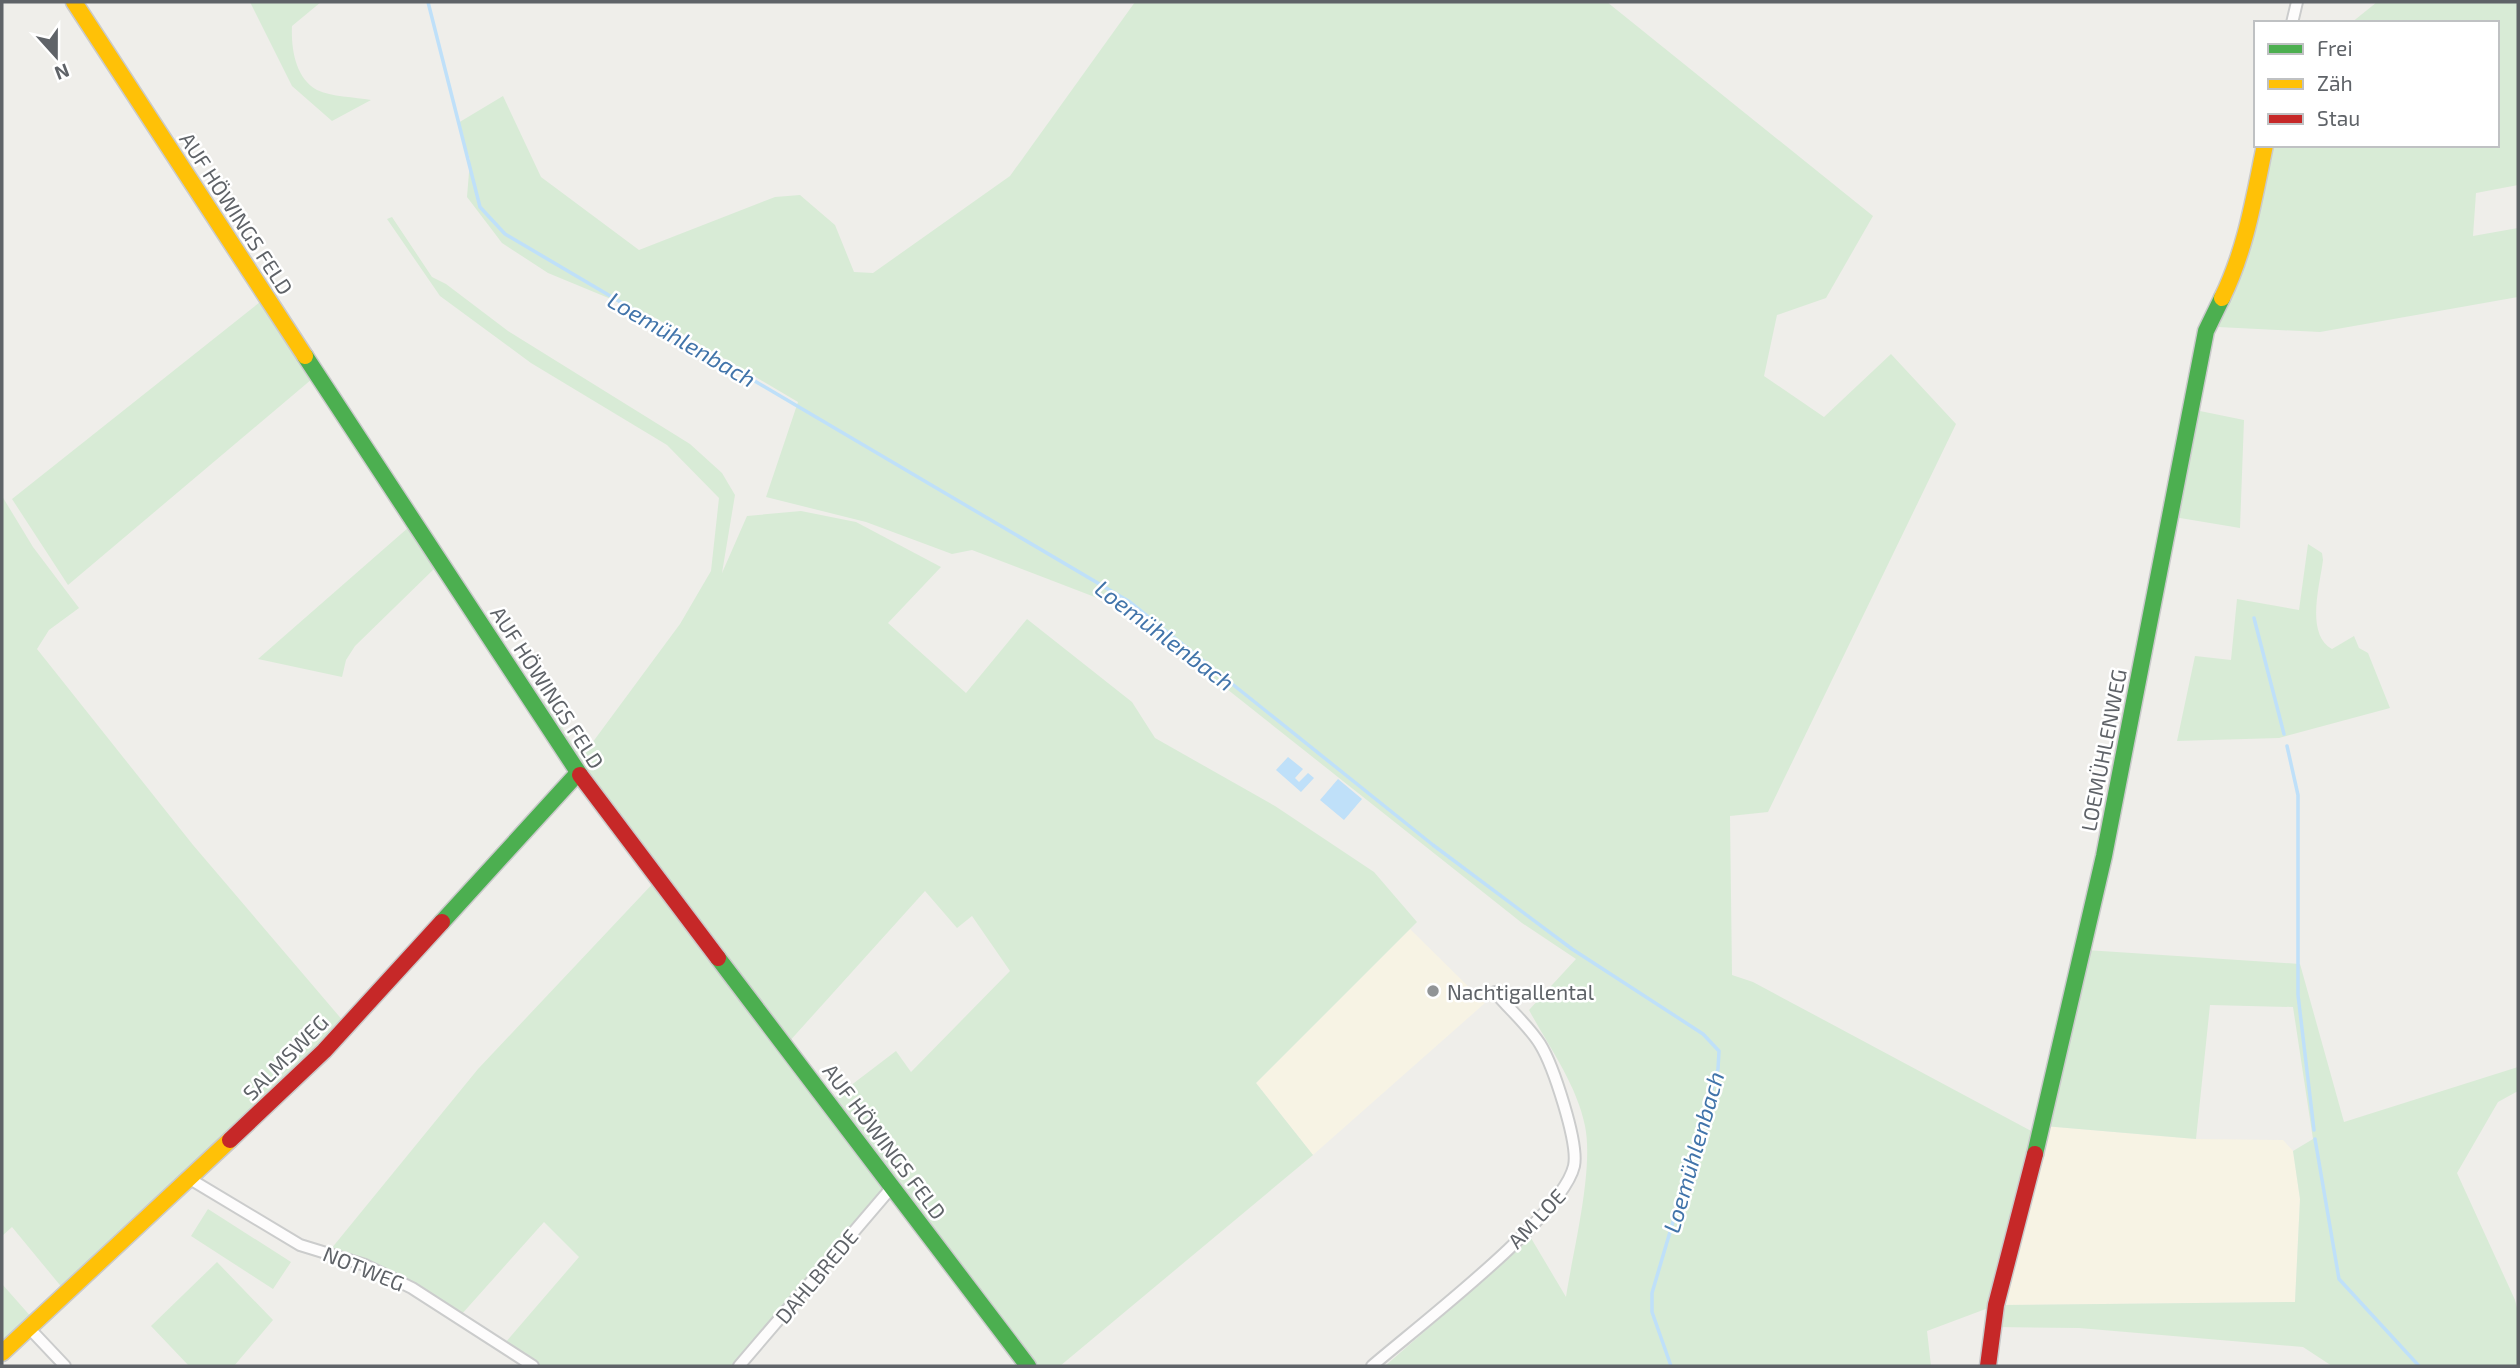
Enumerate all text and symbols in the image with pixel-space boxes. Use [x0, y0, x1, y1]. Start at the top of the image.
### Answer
north arrow [21, 21, 91, 91]
legend [2254, 21, 2499, 147]
text: Frei [2317, 35, 2353, 60]
text: N [52, 59, 73, 86]
text: Zäh [2317, 70, 2353, 95]
text: Stau [2317, 105, 2360, 130]
street label: AUF HÖWINGS FELD [175, 127, 299, 299]
water label: Loemühlenbach [603, 285, 761, 393]
water label: Loemühlenbach [1090, 574, 1240, 696]
street label: AUF HÖWINGS FELD [486, 601, 610, 773]
street label: LOEMÜHLENWEG [2075, 667, 2131, 833]
place label: Nachtigallental [1447, 979, 1595, 1004]
marker: Nachtigallental [1425, 983, 1441, 999]
street label: SALMSWEG [237, 1009, 333, 1105]
street label: AUF HÖWINGS FELD [818, 1058, 952, 1224]
water label: Loemühlenbach [1657, 1068, 1729, 1236]
street label: AM LOE [1502, 1183, 1570, 1253]
street label: DAHLBREDE [769, 1224, 863, 1328]
street label: NOTWEG [320, 1240, 408, 1296]

